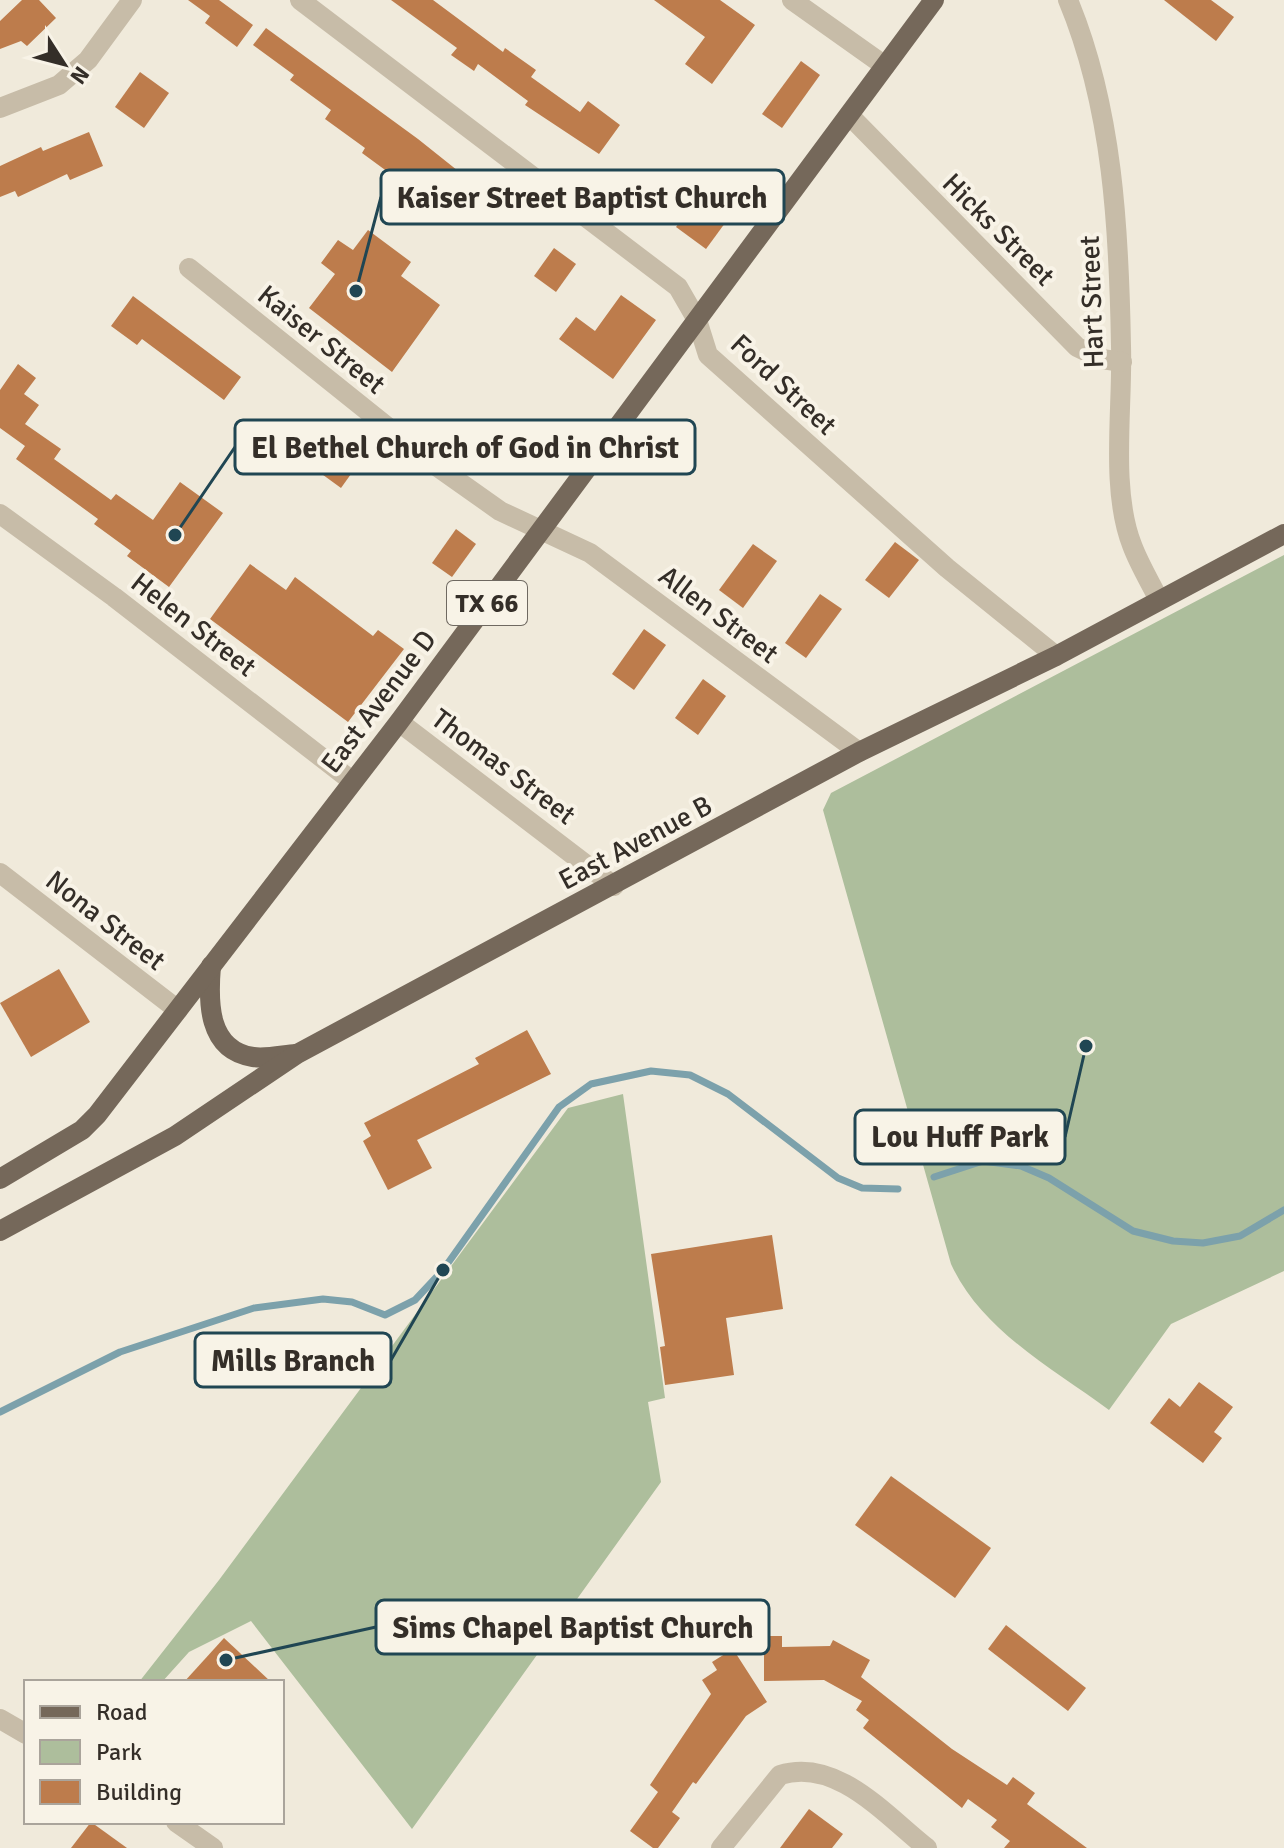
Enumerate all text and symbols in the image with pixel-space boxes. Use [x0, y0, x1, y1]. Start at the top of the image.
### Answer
north arrow [24, 24, 104, 104]
text: N [64, 61, 95, 90]
street label: Hicks Street [935, 166, 1062, 293]
callout: Kaiser Street Baptist Church [381, 170, 784, 224]
text: Kaiser Street Baptist Church [396, 180, 768, 217]
street label: Hart Street [1073, 235, 1111, 369]
street label: Kaiser Street [251, 278, 392, 402]
street label: Ford Street [723, 327, 843, 442]
callout: El Bethel Church of God in Christ [235, 420, 695, 474]
text: El Bethel Church of God in Christ [251, 430, 679, 467]
street label: Allen Street [652, 559, 785, 671]
street label: Helen Street [124, 565, 263, 684]
road number: TX 66 [447, 581, 527, 625]
street label: East Avenue D [314, 624, 444, 780]
street label: Thomas Street [425, 702, 582, 832]
street label: East Avenue B [553, 788, 718, 898]
street label: Nona Street [39, 864, 172, 978]
callout: Lou Huff Park [855, 1110, 1065, 1164]
text: Lou Huff Park [871, 1119, 1049, 1156]
callout: Mills Branch [195, 1333, 391, 1387]
text: Mills Branch [211, 1343, 375, 1380]
callout: Sims Chapel Baptist Church [376, 1600, 769, 1654]
text: Sims Chapel Baptist Church [392, 1610, 754, 1647]
legend [24, 1680, 284, 1824]
text: Road [96, 1697, 147, 1727]
text: Park [96, 1737, 142, 1767]
text: Building [96, 1777, 182, 1807]

